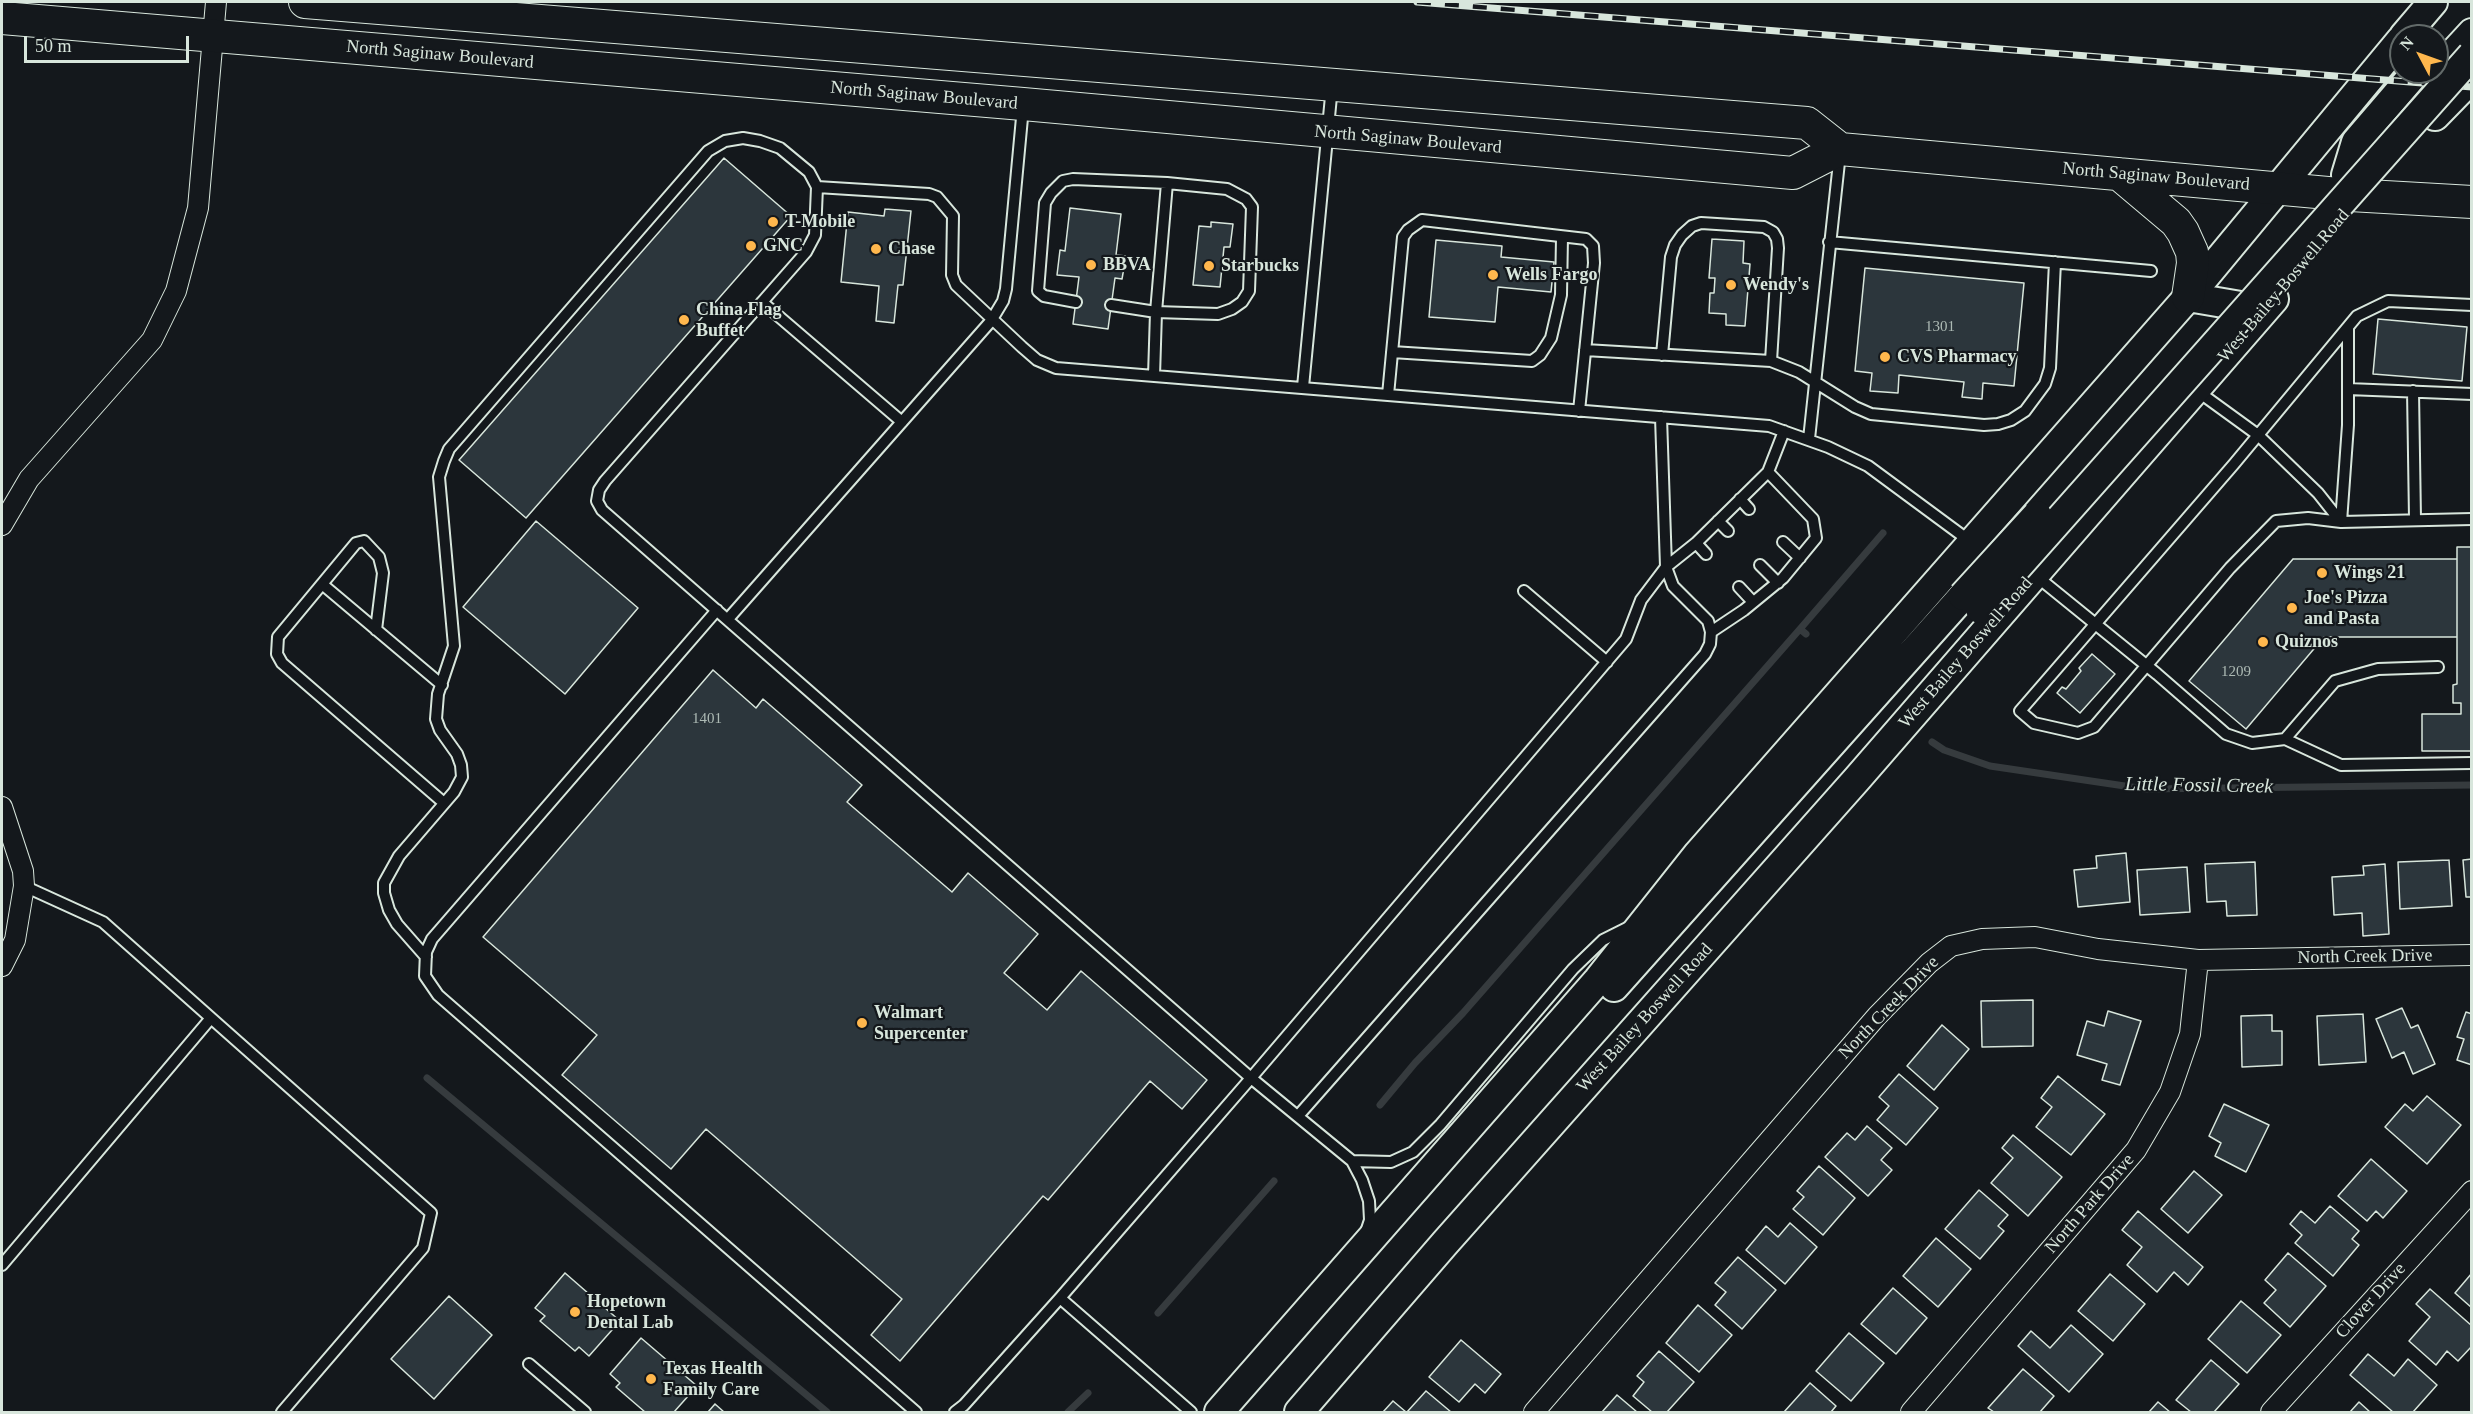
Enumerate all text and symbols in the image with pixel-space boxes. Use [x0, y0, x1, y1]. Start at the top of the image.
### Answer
scale bar [27, 24, 192, 62]
north arrow [2389, 24, 2449, 84]
text: N [2396, 33, 2417, 53]
text: 50 m [35, 36, 72, 56]
street label: North Saginaw Boulevard [345, 36, 535, 74]
street label: North Saginaw Boulevard [829, 77, 1019, 115]
street label: North Saginaw Boulevard [1313, 121, 1503, 159]
street label: North Saginaw Boulevard [2061, 158, 2251, 196]
street label: West Bailey Boswell Road [2214, 205, 2354, 367]
place label: T-Mobile [785, 211, 855, 233]
marker: T-Mobile [766, 215, 780, 229]
place label: GNC [763, 235, 803, 257]
place label: Chase [888, 238, 935, 260]
marker: GNC [744, 239, 758, 253]
marker: Chase [869, 242, 883, 256]
place label: BBVA [1103, 254, 1151, 276]
place label: Starbucks [1221, 255, 1299, 277]
marker: BBVA [1084, 258, 1098, 272]
marker: Starbucks [1202, 259, 1216, 273]
place label: Wells Fargo [1505, 264, 1597, 286]
marker: Wells Fargo [1486, 268, 1500, 282]
place label: Wendy's [1743, 274, 1809, 296]
marker: Wendy's [1724, 278, 1738, 292]
place label: China Flag Buffet [696, 299, 782, 342]
marker: China Flag Buffet [677, 313, 691, 327]
house number: 1301 [1925, 318, 1955, 336]
place label: CVS Pharmacy [1897, 346, 2016, 368]
marker: CVS Pharmacy [1878, 350, 1892, 364]
place label: Wings 21 [2334, 562, 2405, 584]
marker: Wings 21 [2315, 566, 2329, 580]
street label: West Bailey Boswell Road [1895, 573, 2037, 733]
place label: Joe's Pizza and Pasta [2304, 587, 2387, 630]
marker: Joe's Pizza and Pasta [2285, 601, 2299, 615]
place label: Quiznos [2275, 631, 2338, 653]
marker: Quiznos [2256, 635, 2270, 649]
house number: 1209 [2221, 663, 2251, 681]
house number: 1401 [692, 710, 722, 728]
water label: Little Fossil Creek [2125, 773, 2273, 799]
street label: West Bailey Boswell Road [1572, 939, 1718, 1097]
street label: North Creek Drive [2297, 945, 2433, 969]
street label: North Creek Drive [1834, 952, 1944, 1064]
place label: Walmart Supercenter [874, 1002, 968, 1044]
marker: Walmart Supercenter [855, 1016, 869, 1030]
street label: North Park Drive [2041, 1150, 2139, 1258]
street label: Clover Drive [2331, 1259, 2411, 1343]
place label: Hopetown Dental Lab [587, 1291, 674, 1334]
marker: Hopetown Dental Lab [568, 1305, 582, 1319]
place label: Texas Health Family Care [663, 1358, 763, 1400]
marker: Texas Health Family Care [644, 1372, 658, 1386]

